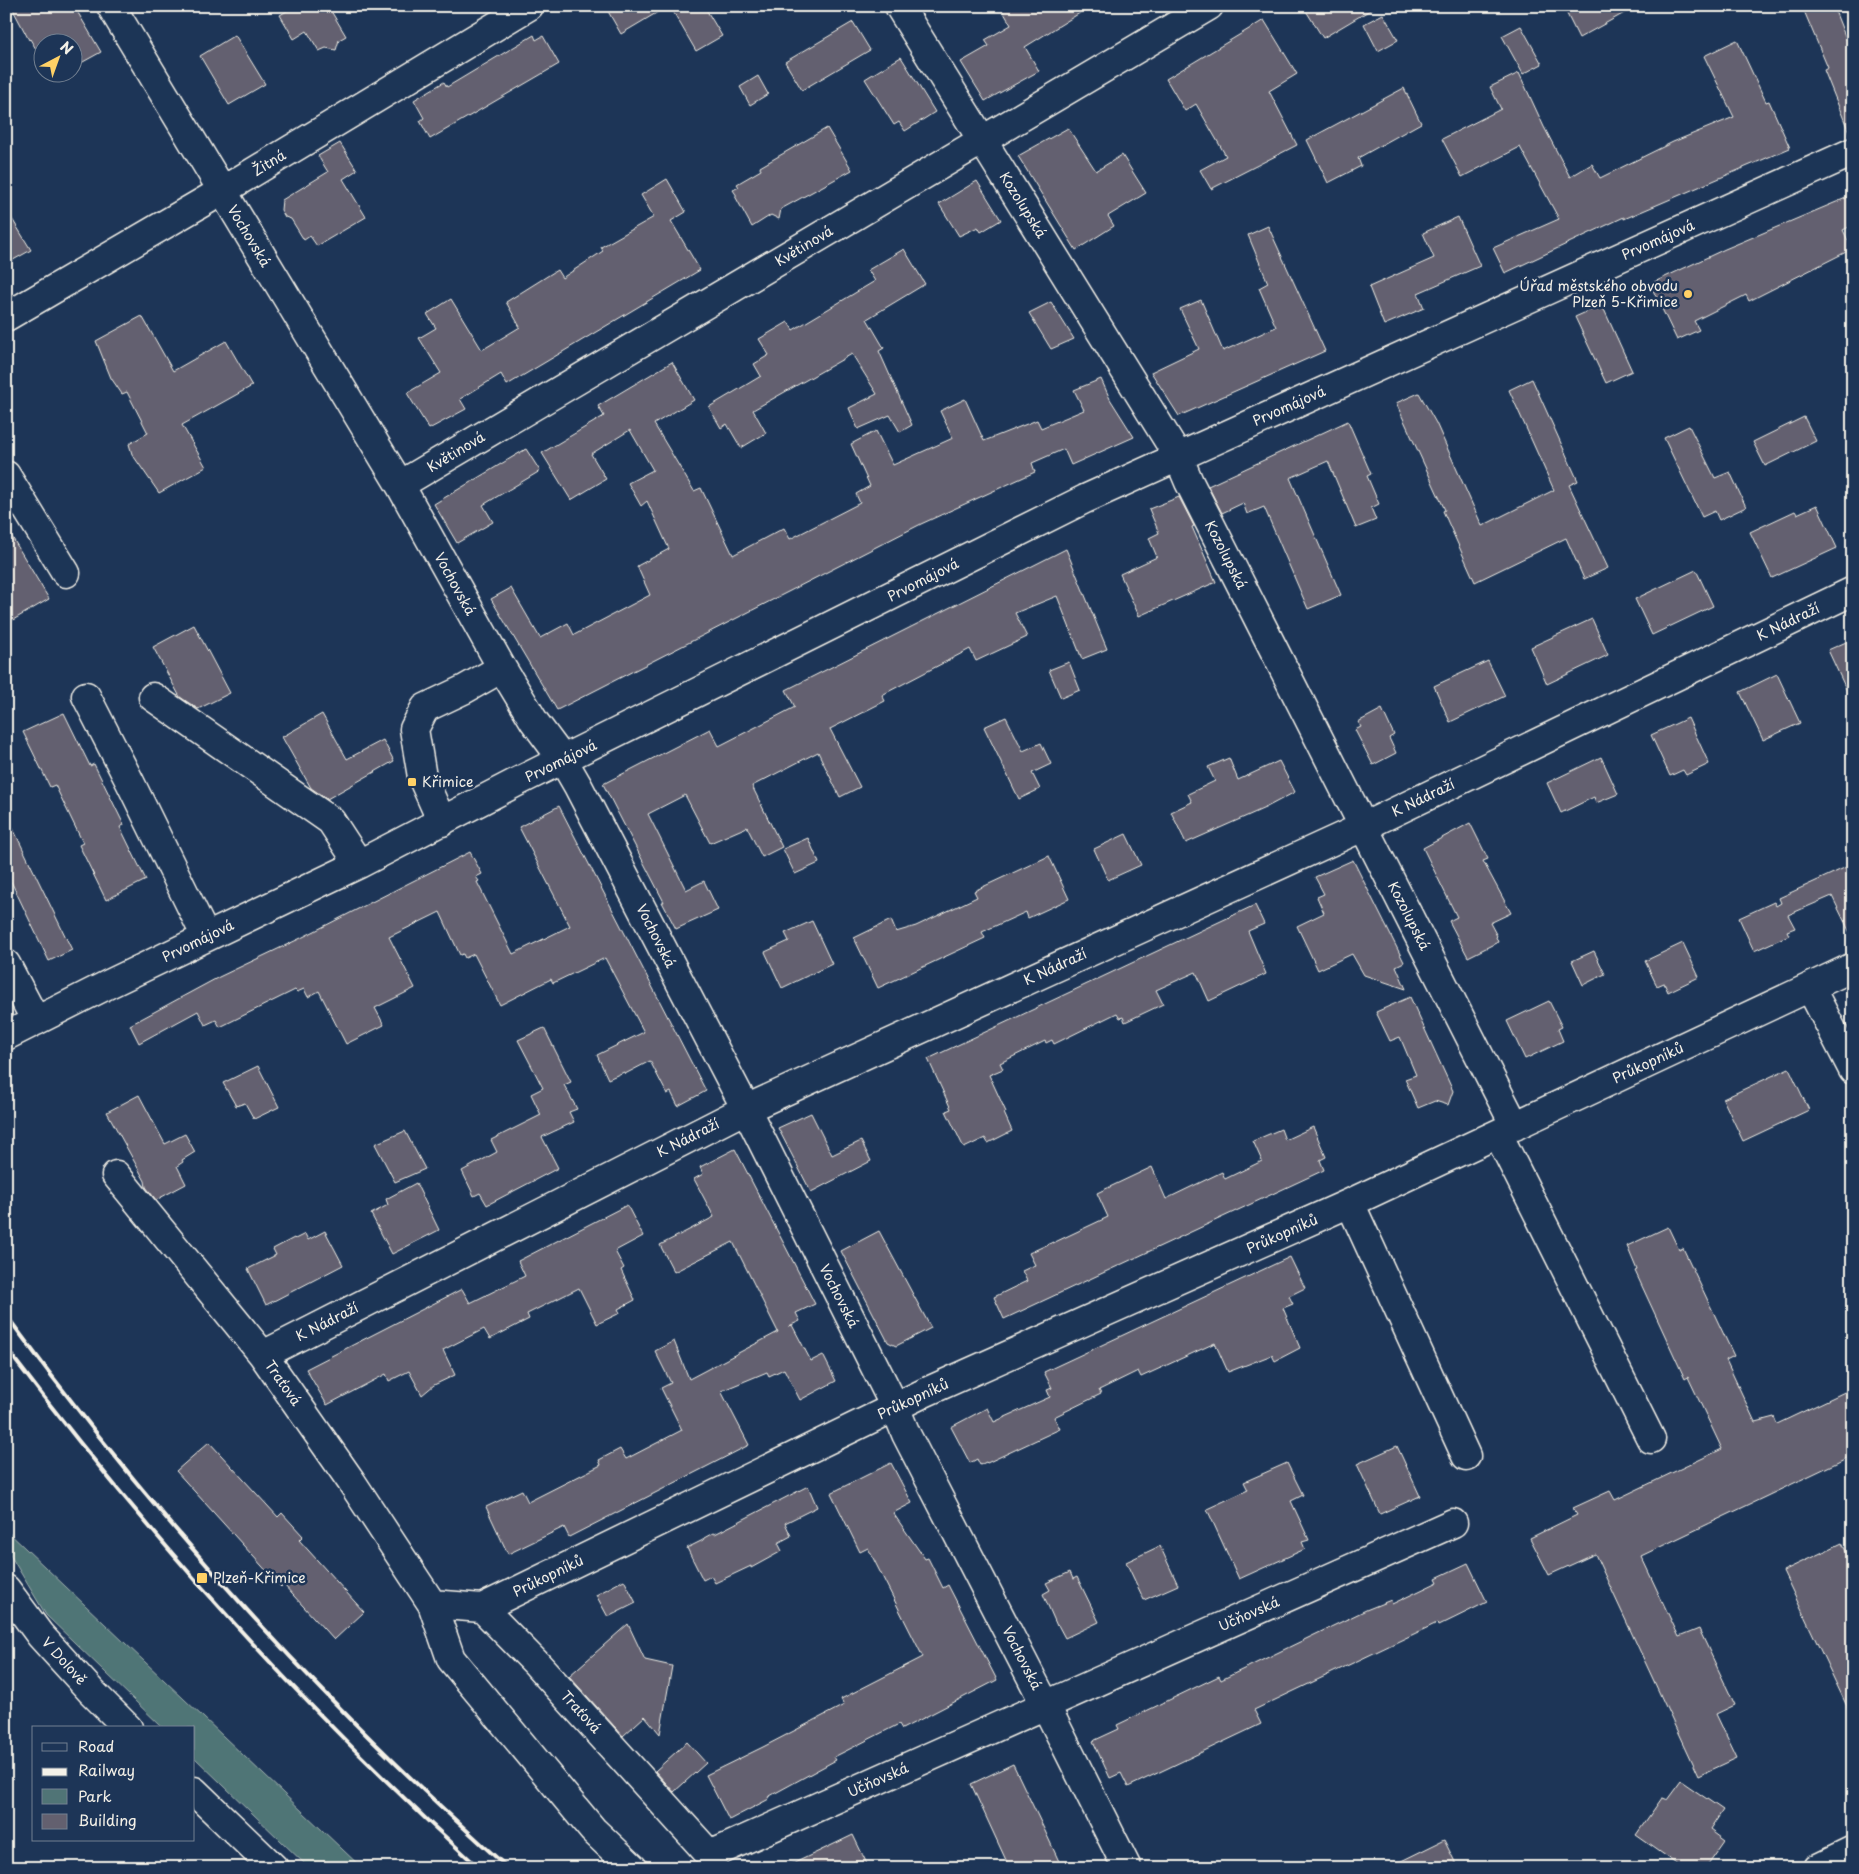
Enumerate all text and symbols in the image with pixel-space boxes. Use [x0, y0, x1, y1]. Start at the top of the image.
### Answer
north arrow [32, 32, 82, 82]
text: N [56, 36, 78, 59]
street label: Žitná [248, 144, 290, 181]
street label: Kozolupská [995, 167, 1052, 242]
street label: Vochovská [223, 201, 276, 271]
street label: Prvomájová [1618, 214, 1698, 265]
street label: Květinová [771, 220, 837, 271]
place label: Úřad městského obvodu Plzeň 5-Křimice [1519, 275, 1678, 312]
marker: Úřad městského obvodu Plzeň 5-Křimice [1682, 288, 1694, 300]
street label: Prvomájová [1249, 380, 1329, 431]
street label: Květinová [423, 426, 489, 477]
street label: Kozolupská [1200, 517, 1253, 593]
street label: Vochovská [430, 548, 481, 619]
street label: Prvomájová [883, 552, 962, 607]
street label: K Nádraží [1753, 597, 1823, 646]
street label: Prvomájová [521, 734, 601, 787]
place label: Křimice [422, 771, 474, 792]
street label: K Nádraží [1388, 773, 1458, 822]
marker: Křimice [406, 776, 418, 788]
street label: Kozolupská [1383, 878, 1436, 954]
street label: Vochovská [631, 900, 682, 972]
street label: Prvomájová [158, 914, 238, 967]
street label: K Nádraží [1020, 943, 1090, 990]
street label: Průkopníků [1609, 1037, 1687, 1088]
street label: K Nádraží [653, 1113, 723, 1162]
street label: Průkopníků [1243, 1208, 1321, 1259]
street label: Vochovská [814, 1260, 865, 1332]
street label: K Nádraží [292, 1297, 362, 1346]
street label: Traťová [260, 1356, 307, 1410]
street label: Průkopníků [874, 1373, 952, 1424]
street label: Průkopníků [509, 1549, 587, 1602]
place label: Plzeň-Křimice [213, 1567, 306, 1588]
marker: Plzeň-Křimice [195, 1571, 209, 1585]
street label: Učňovská [1215, 1591, 1283, 1636]
street label: Vochovská [997, 1622, 1048, 1694]
street label: V Dolově [37, 1632, 92, 1689]
street label: Traťová [556, 1686, 607, 1738]
legend [32, 1726, 195, 1842]
text: Road [78, 1734, 114, 1757]
street label: Učňovská [844, 1757, 912, 1802]
text: Railway [78, 1758, 135, 1781]
text: Park [78, 1784, 112, 1807]
text: Building [78, 1808, 137, 1831]

